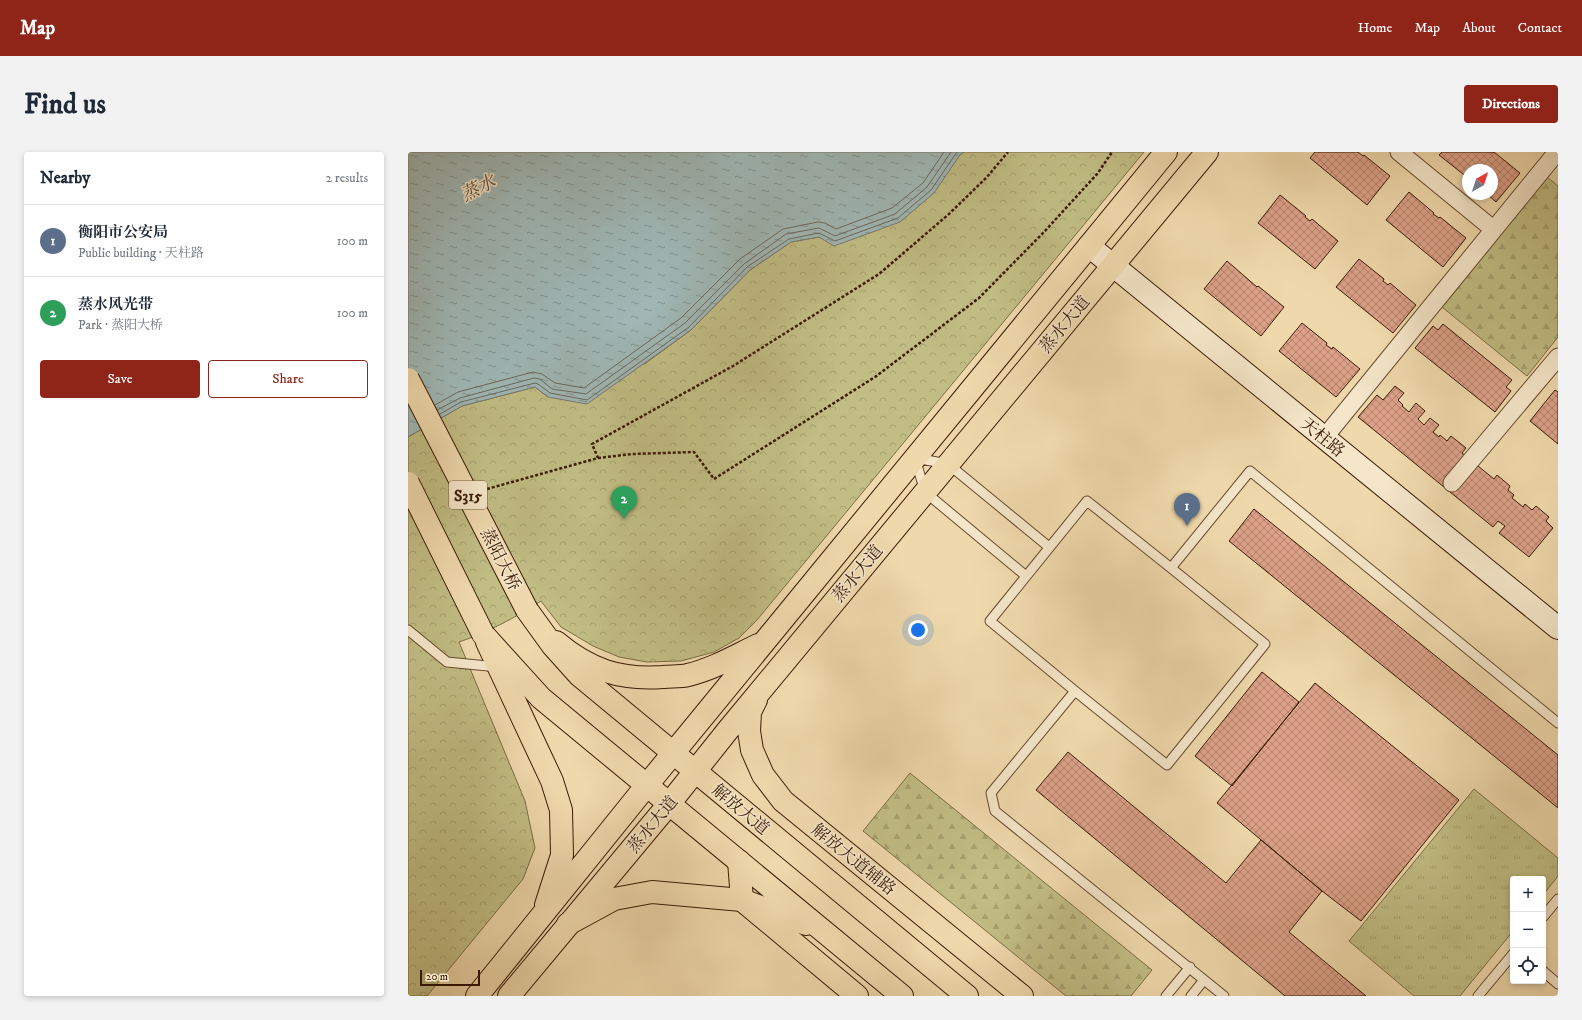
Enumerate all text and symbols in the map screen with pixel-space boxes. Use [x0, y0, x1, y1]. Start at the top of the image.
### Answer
text: Map [20, 17, 55, 40]
text: Home [1358, 19, 1392, 37]
text: Map [1414, 19, 1440, 37]
text: About [1462, 19, 1496, 37]
text: Contact [1518, 19, 1562, 37]
button: Directions [1464, 85, 1558, 123]
text: Find us [24, 87, 106, 122]
north arrow [1462, 164, 1498, 200]
text: Nearby [40, 167, 90, 189]
text: 2 results [326, 170, 368, 186]
water label: 蒸水 [457, 170, 501, 207]
text: 衡阳市公安局 [78, 223, 168, 242]
text: 1 [51, 233, 55, 249]
text: 100 m [337, 233, 368, 249]
text: Public building · 天柱路 [78, 245, 204, 261]
street label: 蒸水大道 [1034, 292, 1095, 358]
text: 蒸水风光带 [78, 295, 153, 314]
text: 2 [50, 305, 56, 321]
text: 100 m [337, 305, 368, 321]
text: Park · 蒸阳大桥 [78, 317, 163, 333]
button: Save [40, 360, 200, 398]
button: Share [208, 360, 368, 398]
street label: 天柱路 [1296, 413, 1349, 462]
road number: S315 [449, 481, 487, 509]
pin: 2 [611, 486, 637, 519]
pin: 1 [1174, 493, 1200, 526]
street label: 蒸阳大桥 [475, 524, 525, 595]
street label: 蒸水大道 [827, 541, 888, 607]
your location [908, 620, 928, 640]
street label: 解放大道 [707, 779, 773, 840]
street label: 蒸水大道 [622, 792, 683, 858]
street label: 解放大道辅路 [807, 819, 900, 900]
map controls [1510, 876, 1546, 984]
button: + [1510, 876, 1546, 912]
button: − [1510, 912, 1546, 948]
button: locate [1510, 948, 1546, 984]
scale bar [420, 968, 480, 987]
text: 20 m [426, 970, 448, 984]

